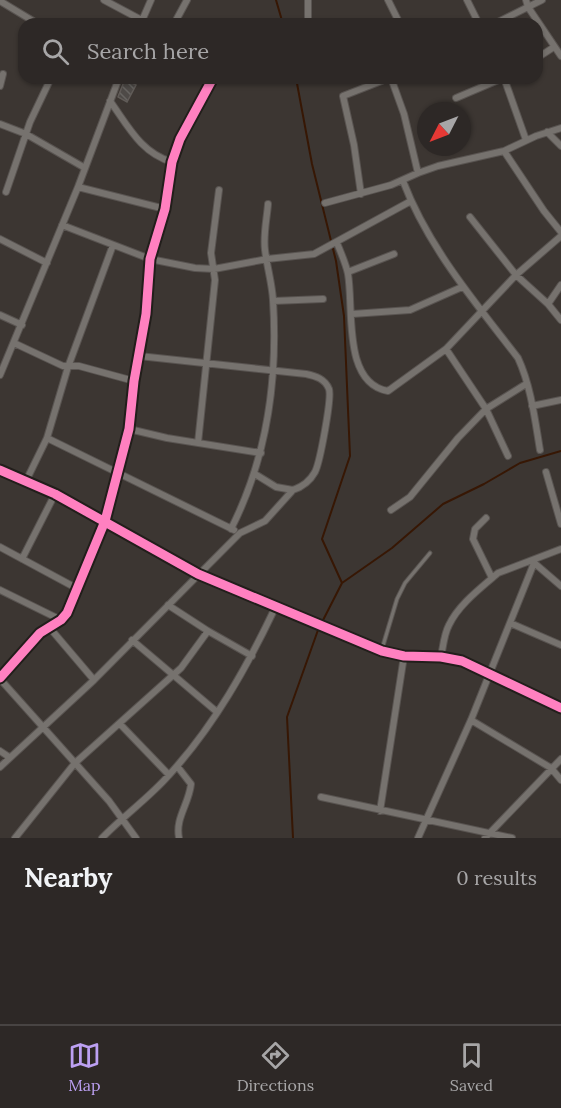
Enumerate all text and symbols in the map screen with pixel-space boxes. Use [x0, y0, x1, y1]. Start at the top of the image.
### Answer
search box [18, 18, 543, 84]
icon: search [39, 35, 72, 68]
text: Search here [87, 37, 209, 65]
north arrow [417, 102, 471, 156]
text: Nearby [24, 861, 112, 894]
text: 0 results [456, 865, 537, 890]
tab: Map [68, 1039, 101, 1095]
tab: Directions [237, 1039, 314, 1095]
tab: Saved [450, 1039, 493, 1095]

